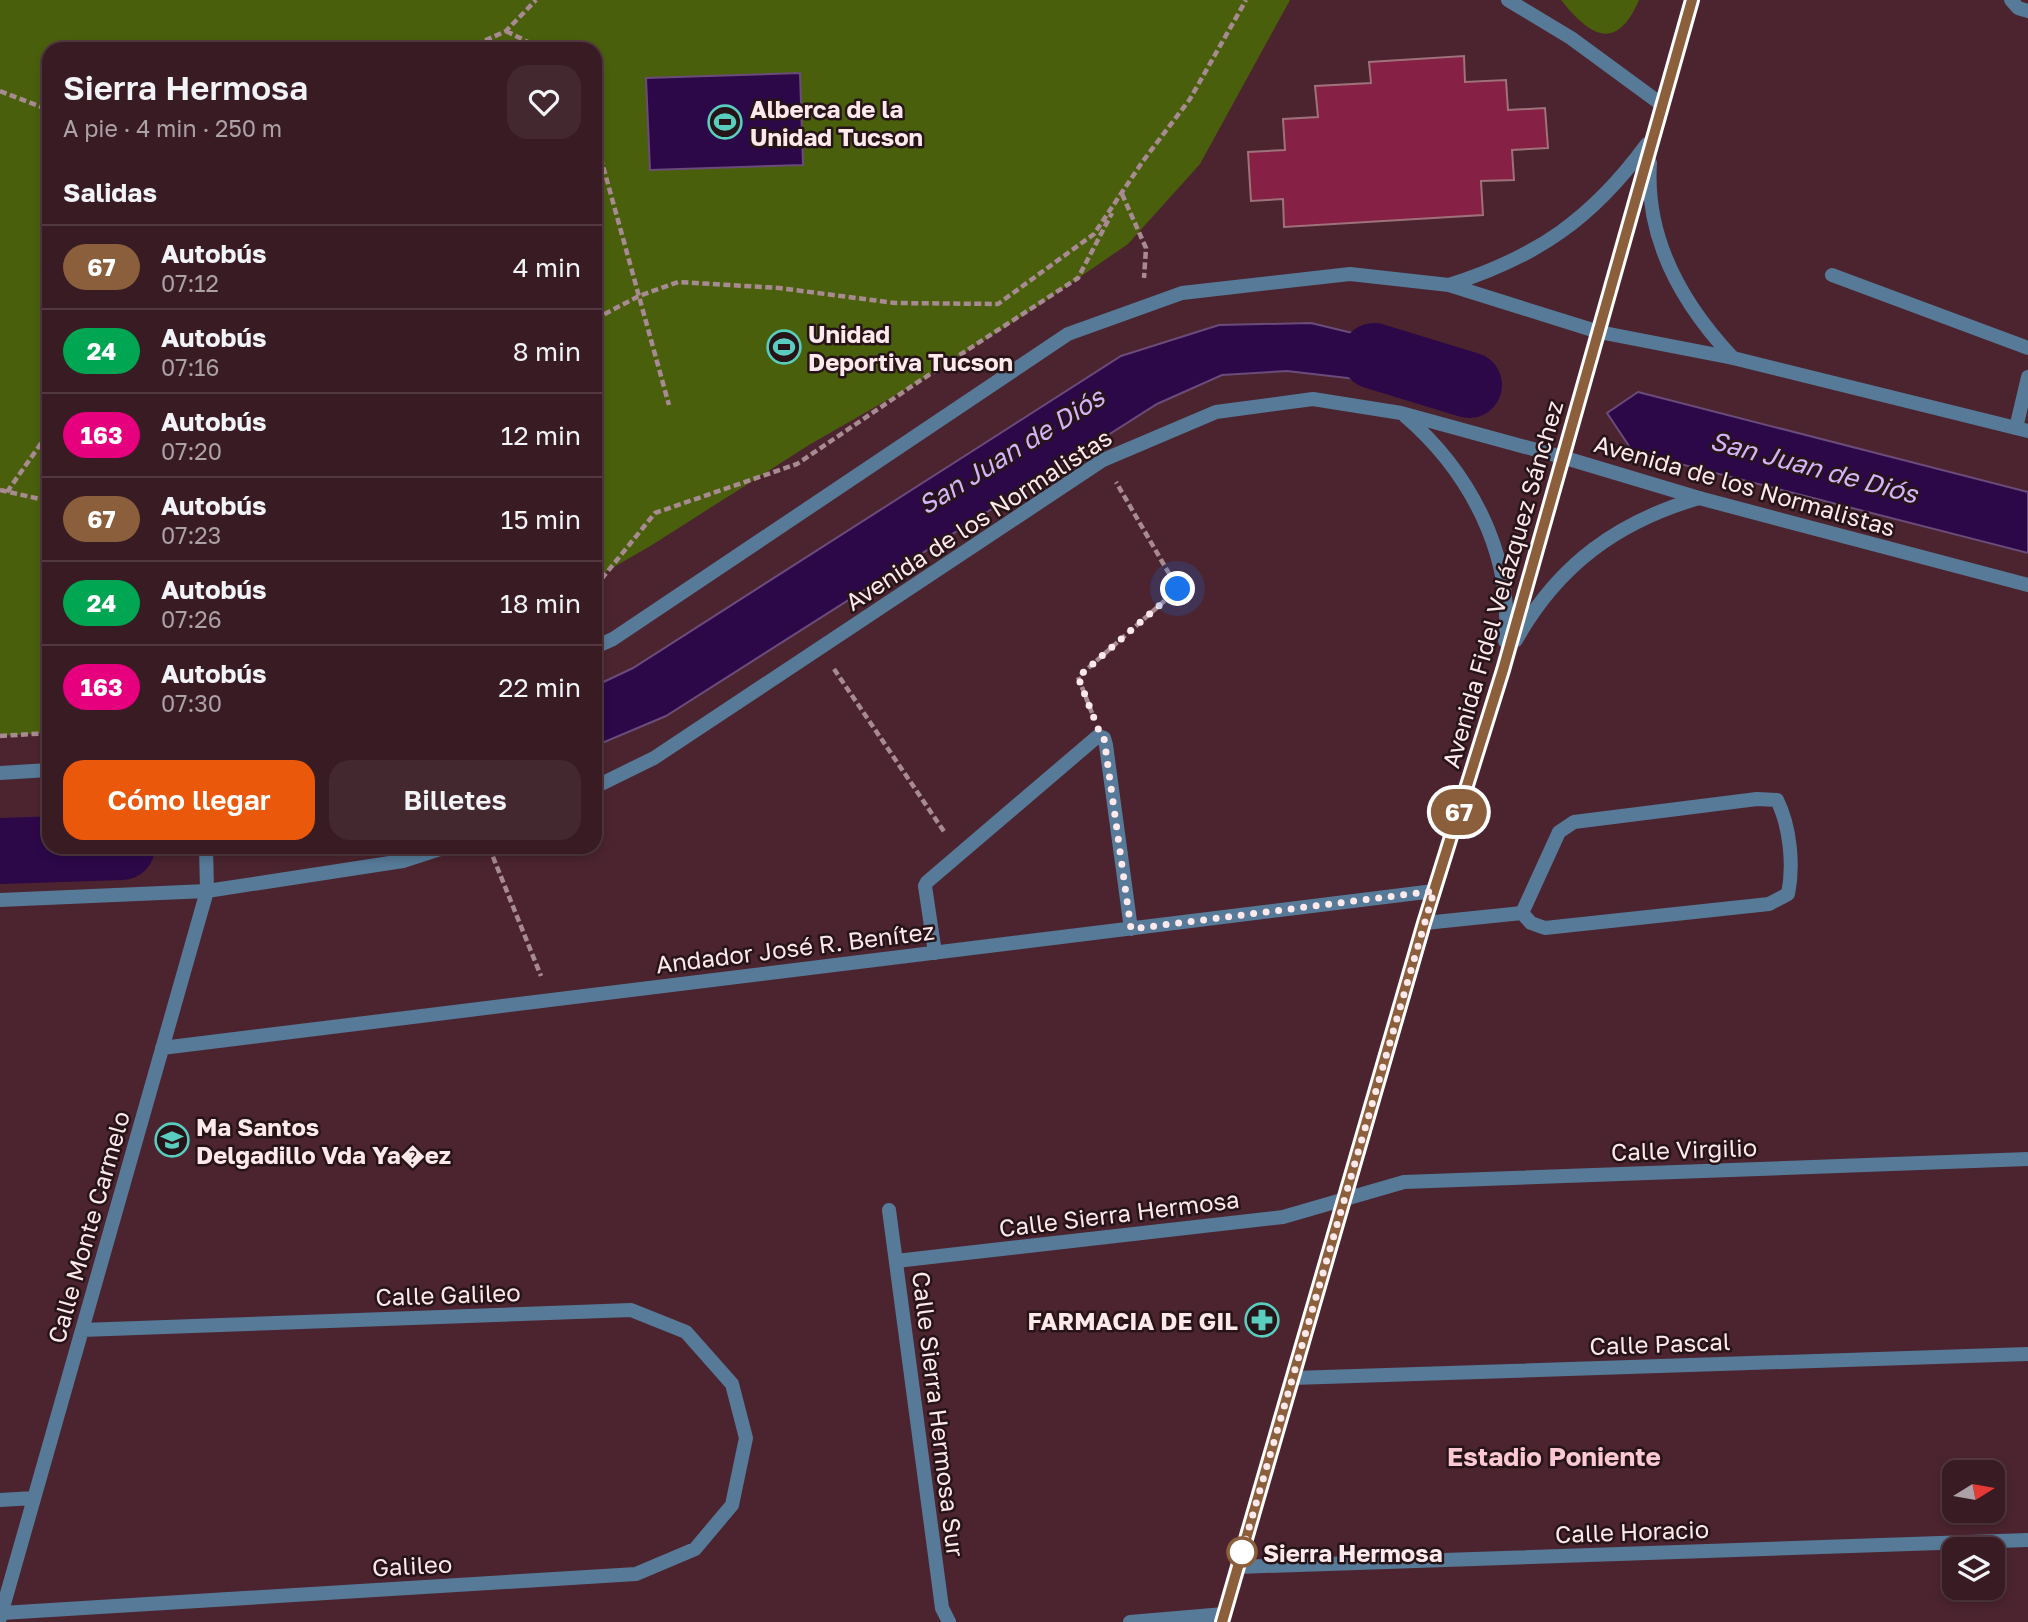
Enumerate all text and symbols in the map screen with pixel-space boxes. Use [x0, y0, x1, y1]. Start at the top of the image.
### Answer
button: heart [507, 65, 581, 139]
text: Sierra Hermosa [63, 68, 308, 107]
place label: Alberca de la Unidad Tucson [750, 94, 923, 151]
sports icon: Alberca de la Unidad Tucson [706, 103, 744, 141]
text: A pie · 4 min · 250 m [63, 114, 282, 142]
text: Salidas [63, 177, 157, 208]
text: Autobús [161, 238, 267, 269]
text: 67 [87, 252, 116, 281]
text: 4 min [513, 252, 581, 283]
text: 07:12 [161, 269, 219, 297]
place label: Unidad Deportiva Tucson [808, 319, 1013, 376]
text: Autobús [161, 322, 267, 353]
sports icon: Unidad Deportiva Tucson [765, 328, 803, 366]
text: 24 [87, 336, 116, 365]
text: 8 min [513, 336, 581, 367]
text: 07:16 [161, 353, 219, 381]
water label: San Juan de Diós [912, 381, 1111, 521]
street label: Avenida Fidel Velázquez Sánchez [1436, 397, 1568, 771]
text: Autobús [161, 406, 267, 437]
text: 163 [80, 420, 123, 449]
text: 12 min [501, 420, 581, 451]
street label: Avenida de los Normalistas [839, 422, 1117, 616]
water label: San Juan de Diós [1707, 424, 1922, 510]
street label: Avenida de los Normalistas [1591, 428, 1899, 542]
text: 07:20 [161, 437, 222, 465]
text: Autobús [161, 490, 267, 521]
text: 67 [87, 504, 116, 533]
text: 15 min [501, 504, 581, 535]
text: 07:23 [161, 521, 221, 549]
your location [1160, 571, 1195, 606]
text: Autobús [161, 574, 267, 605]
text: 24 [87, 588, 116, 617]
text: 18 min [500, 588, 581, 619]
text: 07:26 [161, 605, 222, 633]
text: Autobús [161, 658, 267, 689]
text: 163 [80, 672, 123, 701]
text: 22 min [498, 672, 581, 703]
text: 07:30 [161, 689, 222, 717]
button: Cómo llegar [63, 760, 315, 840]
button: Billetes [329, 760, 581, 840]
line badge: 67 [1428, 789, 1490, 835]
text: 67 [1445, 797, 1473, 826]
street label: Andador José R. Benítez [654, 916, 936, 978]
street label: Calle Monte Carmelo [41, 1108, 135, 1346]
place label: Ma Santos Delgadillo Vda Ya�ez [196, 1112, 451, 1169]
school or university icon: Ma Santos Delgadillo Vda Ya�ez [153, 1121, 191, 1159]
street label: Calle Virgilio [1610, 1132, 1758, 1166]
street label: Calle Sierra Hermosa [997, 1184, 1241, 1242]
street label: Calle Sierra Hermosa Sur [907, 1270, 971, 1558]
street label: Calle Galileo [375, 1277, 521, 1311]
pharmacy icon: FARMACIA DE GIL [1243, 1301, 1281, 1339]
place label: FARMACIA DE GIL [1027, 1306, 1238, 1335]
street label: Calle Pascal [1589, 1326, 1731, 1360]
district label: Estadio Poniente [1447, 1441, 1661, 1472]
north arrow [1942, 1460, 2006, 1522]
map controls [1942, 1460, 2005, 1600]
street label: Calle Horacio [1554, 1514, 1710, 1548]
marker: Sierra Hermosa [1227, 1537, 1257, 1567]
button: layers [1942, 1537, 2005, 1600]
place label: Sierra Hermosa [1263, 1538, 1443, 1567]
street label: Galileo [371, 1548, 453, 1582]

